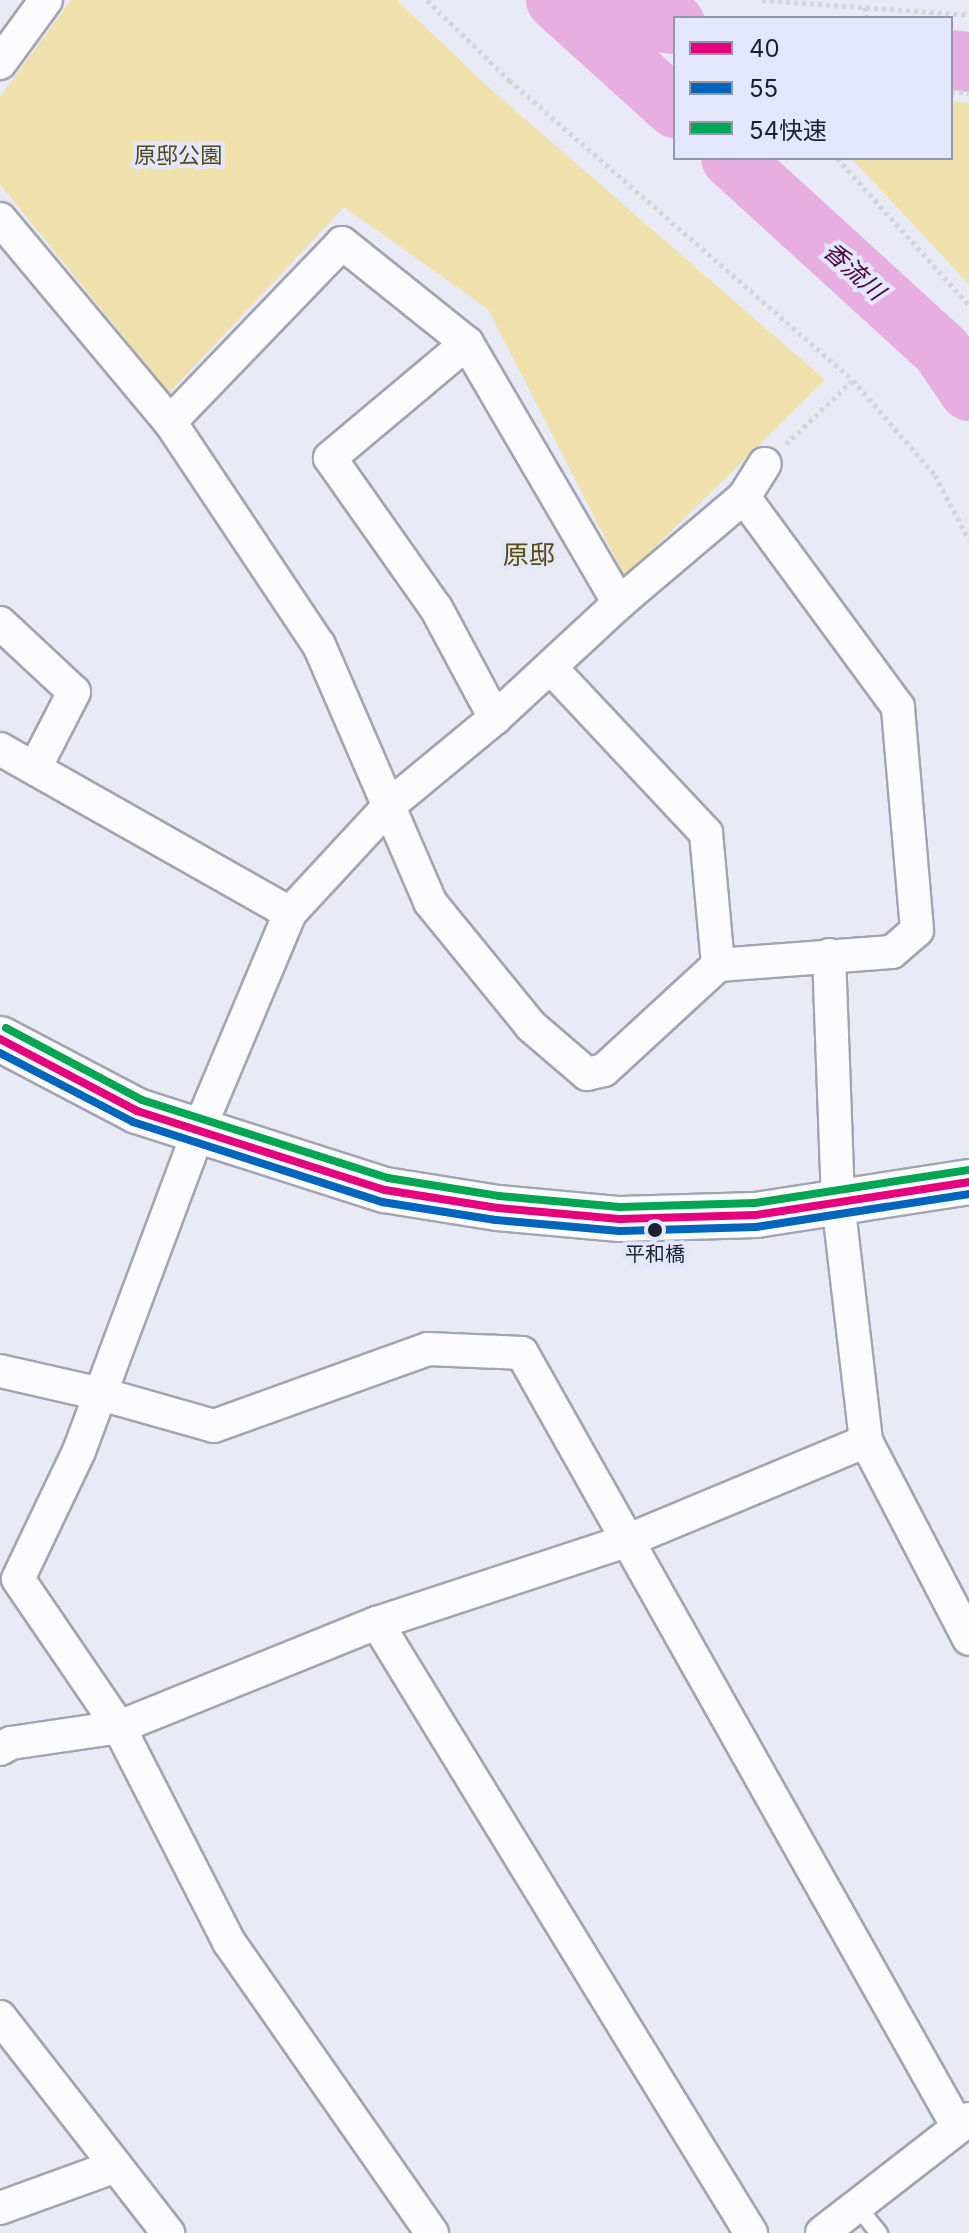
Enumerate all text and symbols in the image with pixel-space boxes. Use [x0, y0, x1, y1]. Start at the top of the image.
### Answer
legend [673, 16, 953, 160]
text: 40 [749, 34, 780, 63]
text: 55 [749, 74, 778, 103]
text: 54快速 [749, 116, 827, 145]
park label: 原邸公園 [134, 143, 222, 169]
water label: 香流川 [818, 236, 890, 306]
district label: 原邸 [503, 539, 555, 571]
marker: 平和橋 [647, 1222, 663, 1238]
place label: 平和橋 [625, 1242, 685, 1266]

